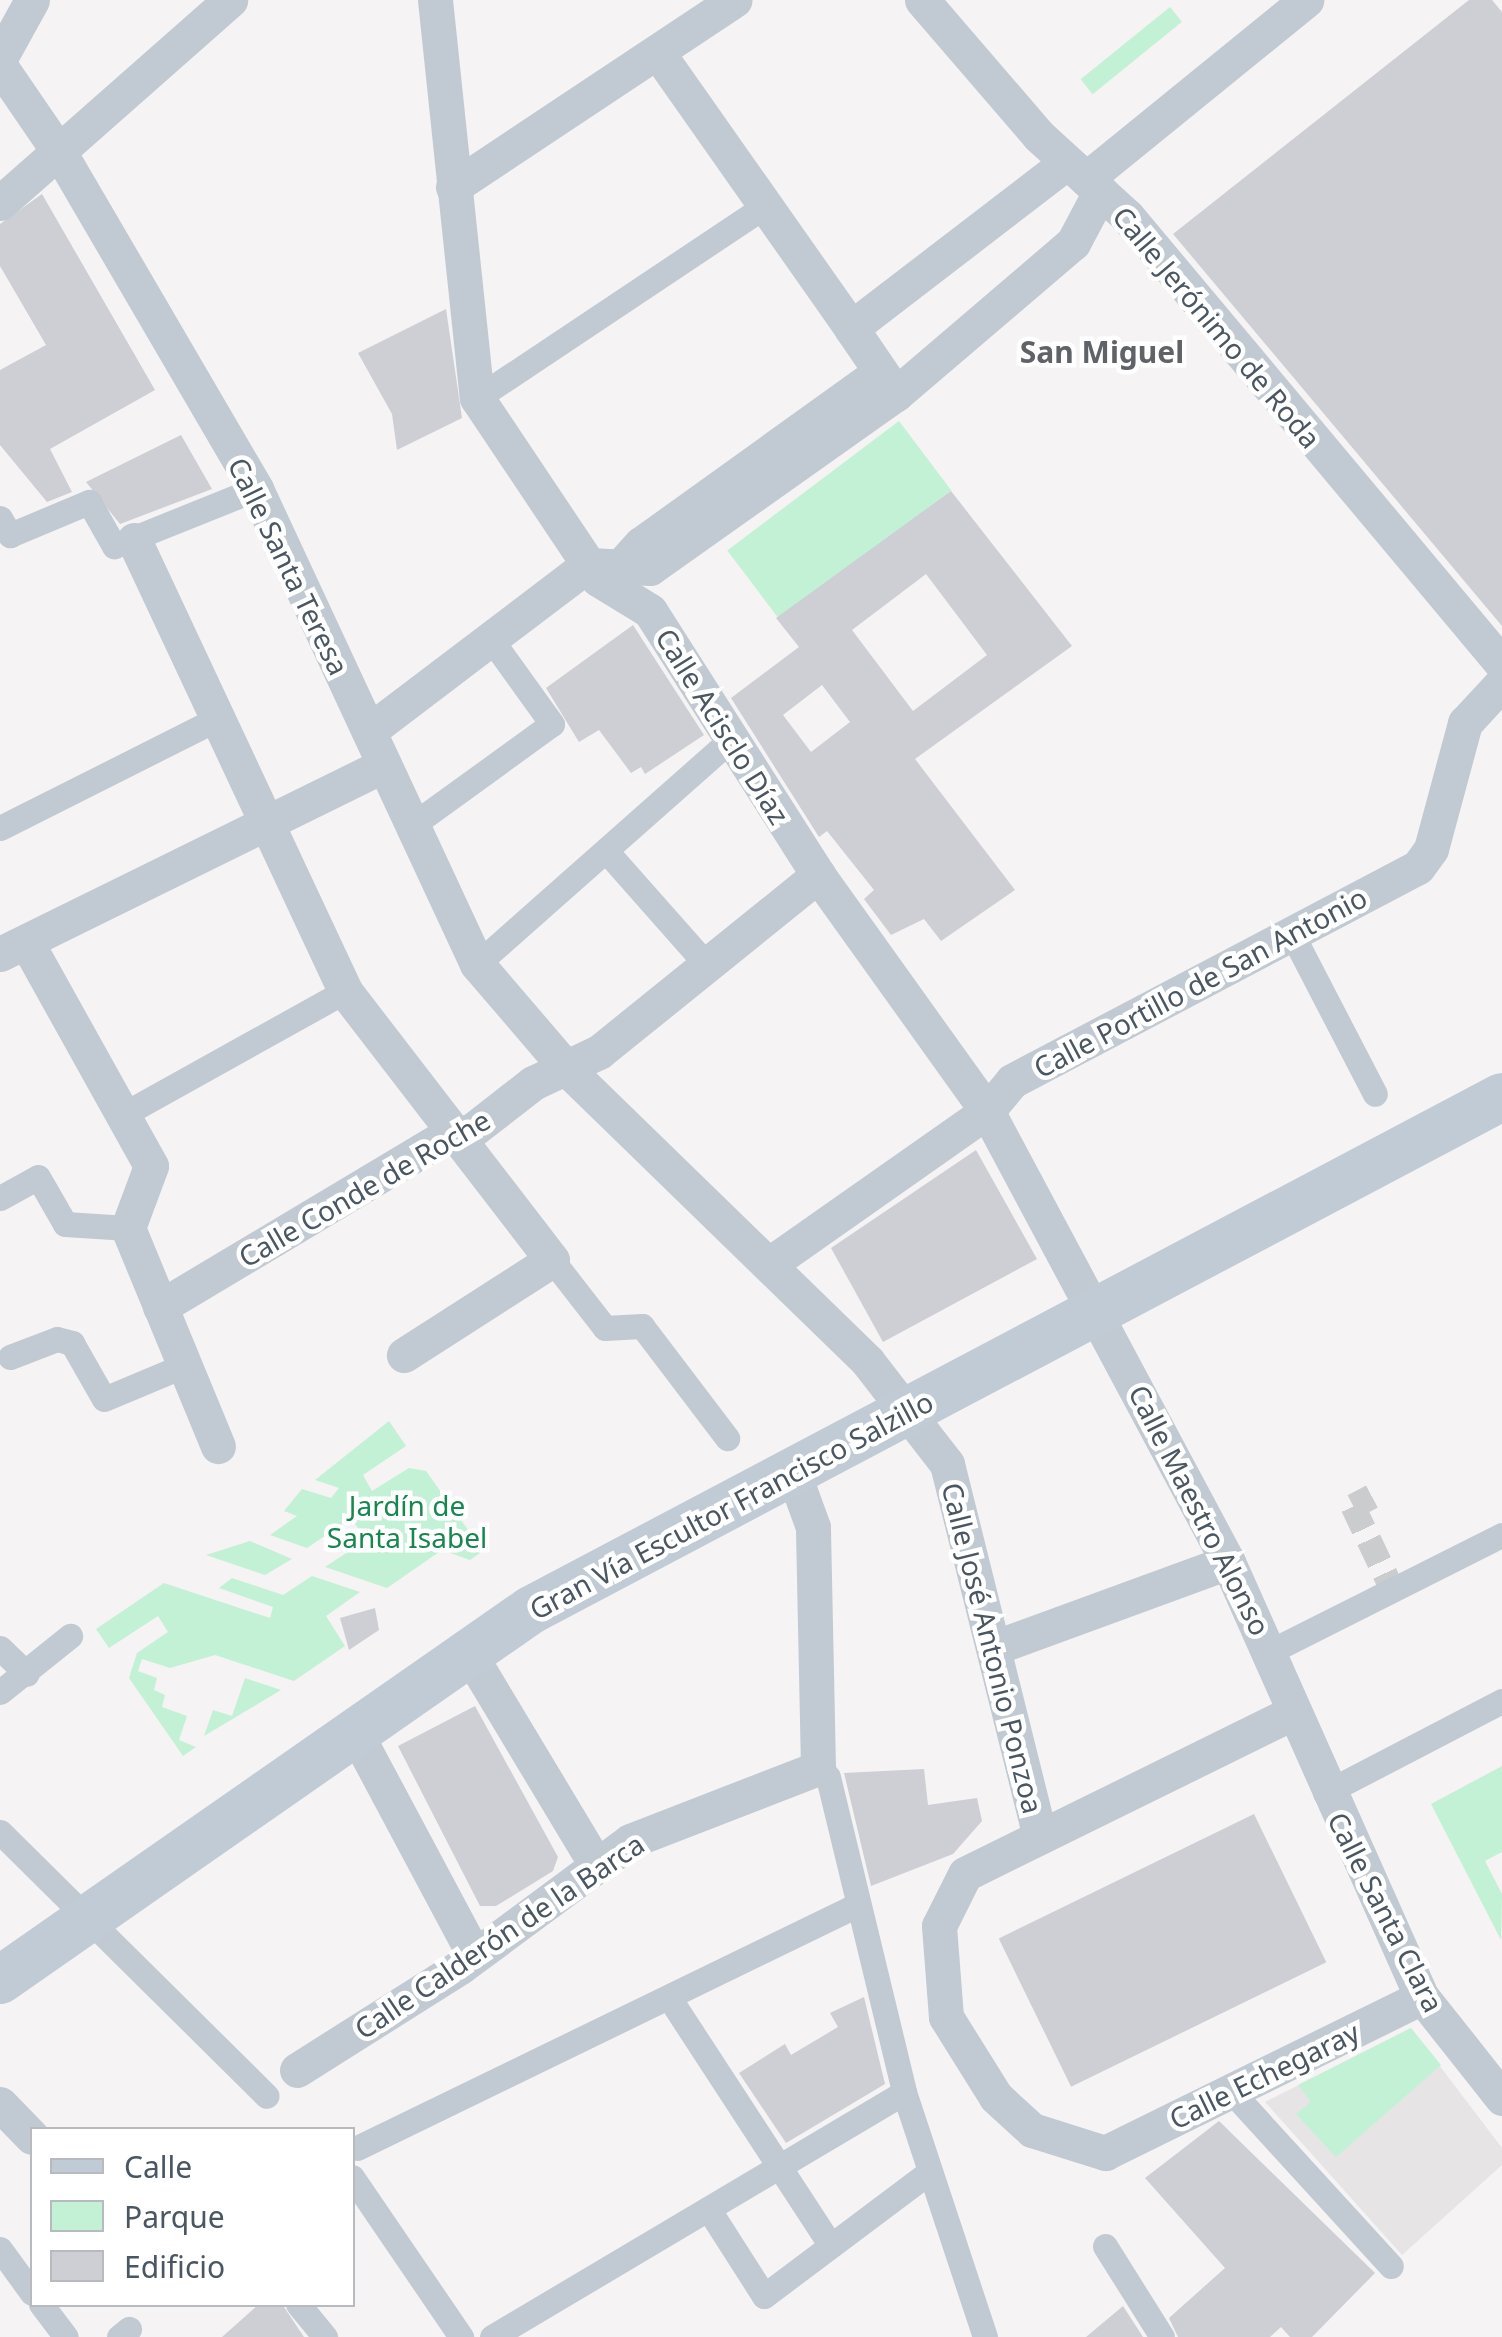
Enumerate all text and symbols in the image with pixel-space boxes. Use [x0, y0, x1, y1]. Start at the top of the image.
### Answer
street label: Calle Jerónimo de Roda [1106, 199, 1328, 455]
district label: San Miguel [1020, 334, 1184, 370]
street label: Calle Santa Teresa [222, 452, 356, 680]
street label: Calle Acisclo Díaz [649, 622, 797, 830]
street label: Calle Portillo de San Antonio [1028, 880, 1372, 1084]
street label: Calle Conde de Roche [232, 1102, 496, 1274]
street label: Calle Maestro Alonso [1122, 1379, 1278, 1641]
street label: Gran Vía Escultor Francisco Salzillo [524, 1384, 938, 1626]
street label: Calle José Antonio Ponzoa [936, 1479, 1050, 1817]
park label: Jardín de Santa Isabel [327, 1488, 487, 1554]
street label: Calle Santa Clara [1321, 1806, 1451, 2018]
street label: Calle Calderón de la Barca [348, 1827, 650, 2045]
street label: Calle Echegaray [1164, 2015, 1364, 2135]
legend [30, 2127, 355, 2307]
text: Calle [124, 2146, 192, 2187]
text: Parque [124, 2196, 225, 2237]
text: Edificio [124, 2246, 225, 2287]

